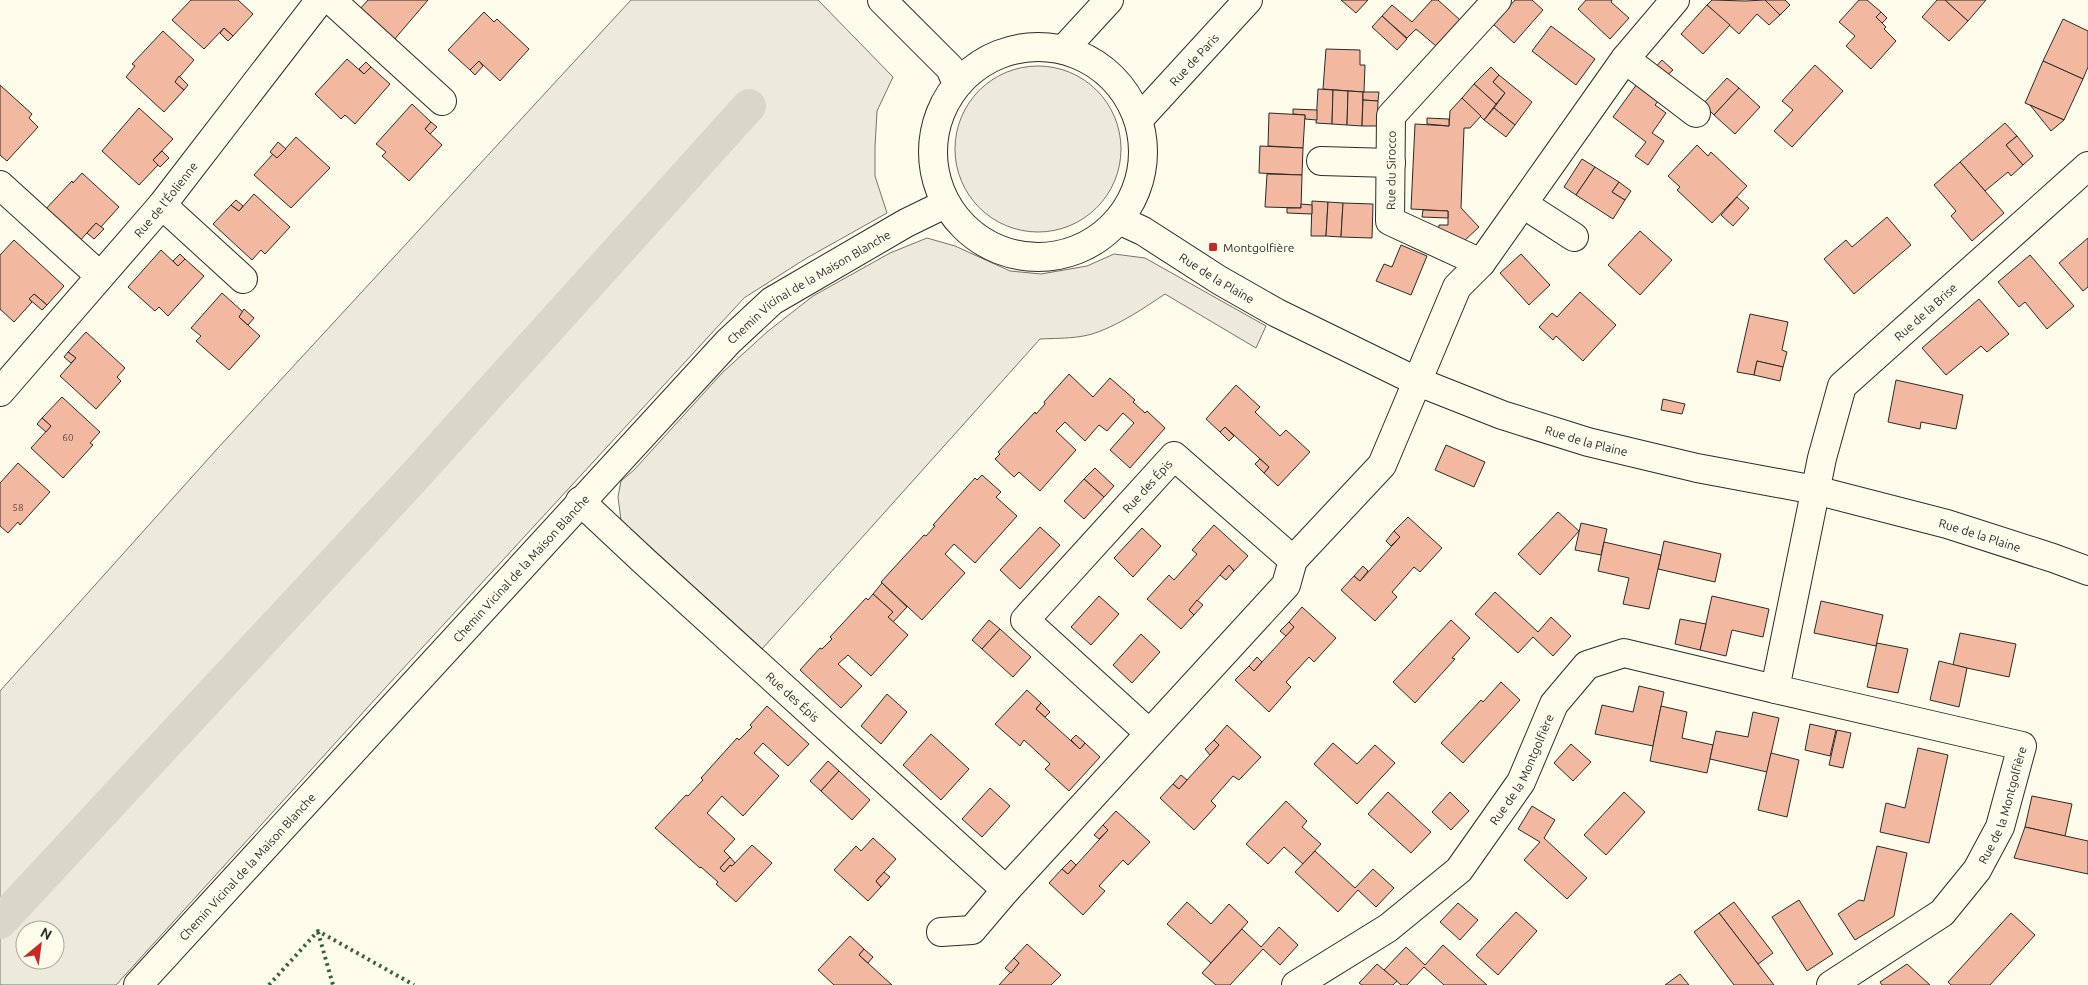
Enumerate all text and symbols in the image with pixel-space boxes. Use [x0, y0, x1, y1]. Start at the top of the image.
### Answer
street label: Rue de Paris [1167, 31, 1221, 88]
street label: Rue du Sirocco [1384, 131, 1397, 210]
street label: Rue de l'Éolienne [131, 159, 200, 239]
street label: Chemin Vicinal de la Maison Blanche [724, 227, 893, 346]
marker: Montgolfière [1207, 241, 1219, 253]
place label: Montgolfière [1223, 241, 1294, 254]
street label: Rue de la Plaine [1177, 250, 1257, 305]
street label: Rue de la Brise [1891, 280, 1959, 343]
street label: Rue de la Plaine [1544, 422, 1629, 458]
house number: 60 [62, 432, 74, 443]
street label: Rue des Épis [1119, 457, 1174, 515]
street label: Chemin Vicinal de la Maison Blanche [450, 492, 591, 644]
house number: 58 [12, 502, 24, 513]
street label: Rue de la Plaine [1938, 516, 2023, 554]
street label: Rue des Épis [764, 669, 822, 724]
street label: Rue de la Montgolfière [1487, 712, 1556, 827]
street label: Rue de la Montgolfière [1975, 745, 2028, 866]
street label: Chemin Vicinal de la Maison Blanche [176, 790, 318, 943]
north arrow [15, 920, 65, 970]
text: N [38, 924, 55, 943]

